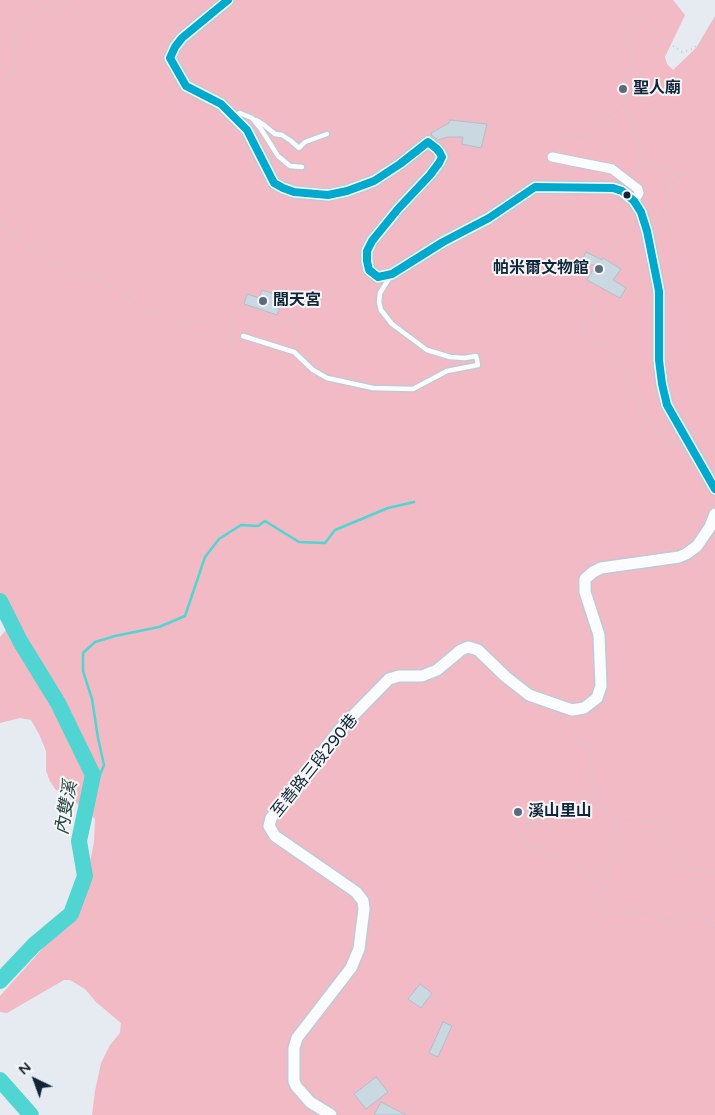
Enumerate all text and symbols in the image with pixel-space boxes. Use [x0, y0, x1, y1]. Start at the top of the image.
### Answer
place label: 聖人廟 [633, 79, 681, 99]
marker: 聖人廟 [617, 83, 629, 95]
unlabelled marker [622, 190, 632, 200]
place label: 帕米爾文物館 [493, 259, 589, 279]
marker: 帕米爾文物館 [593, 263, 605, 275]
place label: 閭天宮 [273, 291, 321, 311]
marker: 閭天宮 [257, 295, 269, 307]
street label: 至善路三段290巷 [268, 711, 362, 821]
water label: 內雙溪 [52, 780, 82, 836]
place label: 溪山里山 [528, 802, 592, 822]
marker: 溪山里山 [512, 806, 524, 818]
north arrow [10, 1055, 60, 1105]
text: N [15, 1058, 34, 1079]

